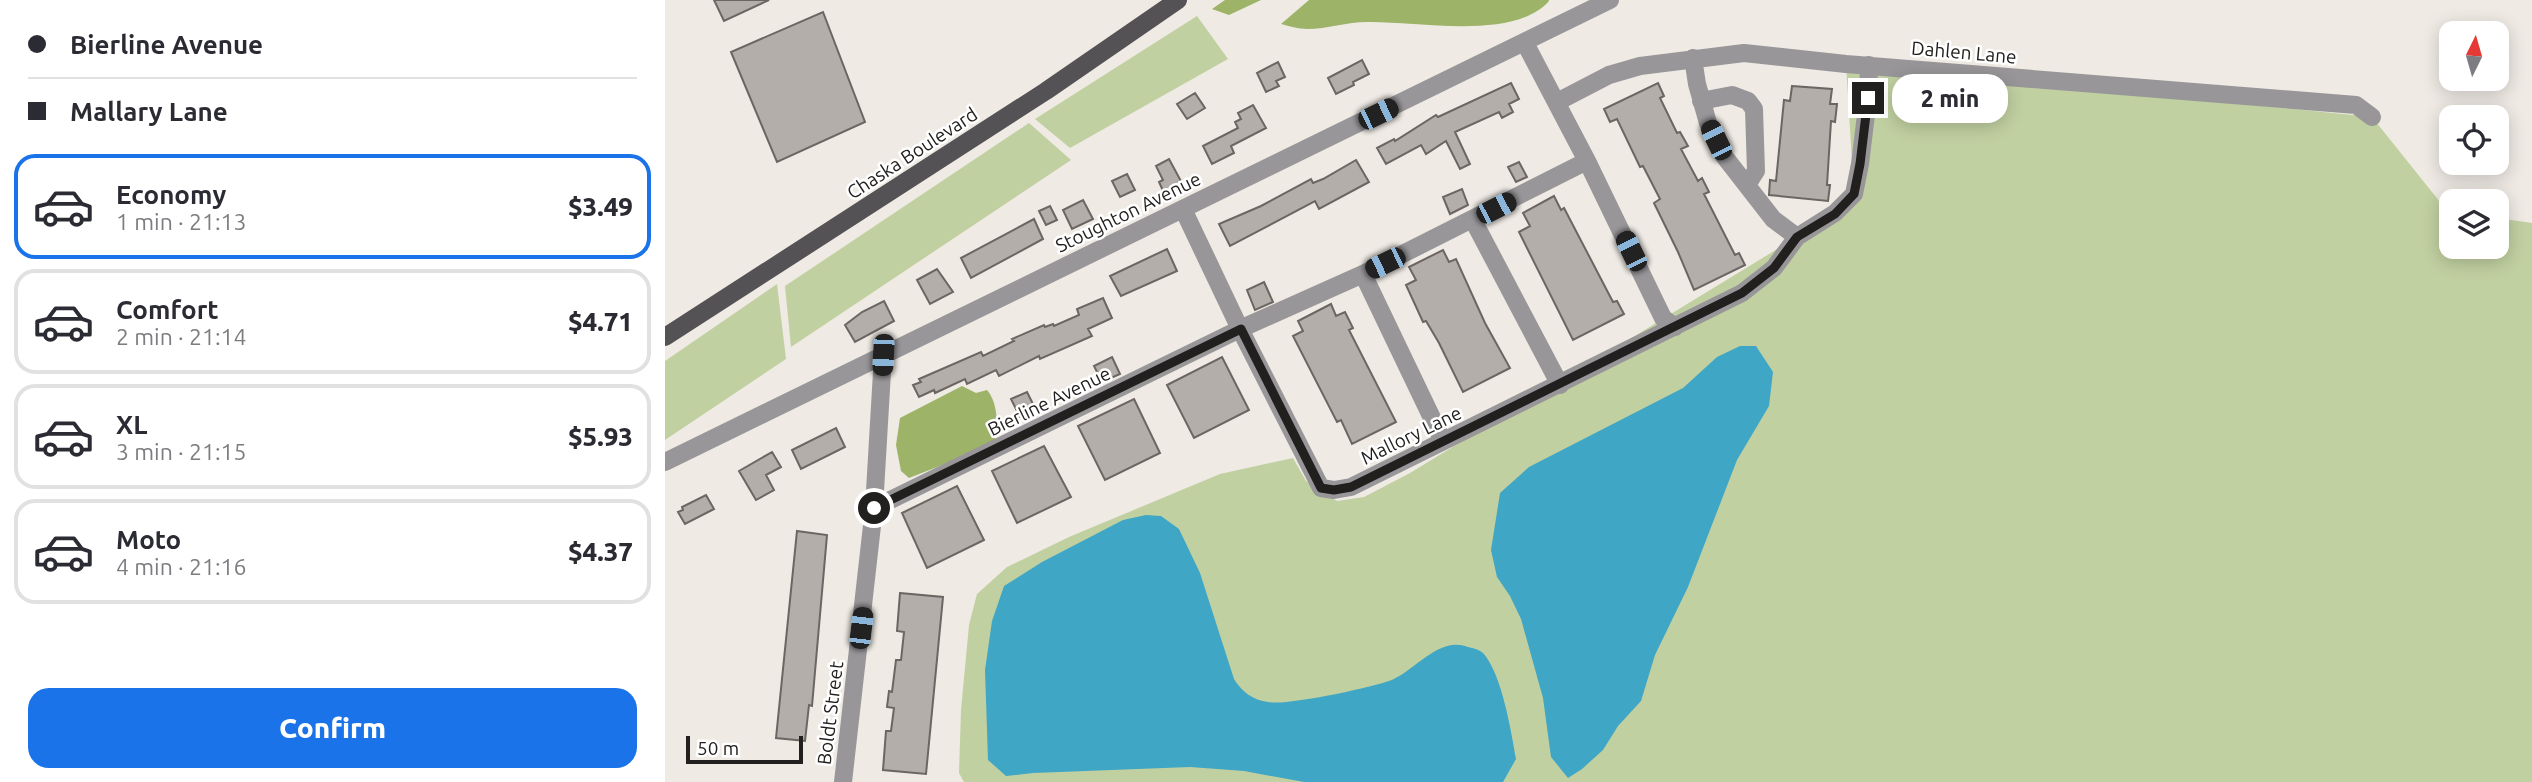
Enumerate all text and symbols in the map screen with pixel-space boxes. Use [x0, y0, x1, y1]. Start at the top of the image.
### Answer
north arrow [2439, 21, 2509, 91]
map controls [2439, 21, 2509, 259]
text: Bierline Avenue [70, 30, 263, 59]
street label: Dahlen Lane [1910, 36, 2018, 68]
callout: 2 min [1893, 74, 2008, 122]
route end [1852, 82, 1884, 114]
text: 2 min [1921, 86, 1979, 111]
car [1355, 95, 1402, 133]
text: Mallary Lane [70, 97, 228, 126]
street label: Chaska Boulevard [843, 103, 981, 203]
button: locate [2439, 105, 2509, 175]
car [1698, 117, 1735, 163]
street label: Stoughton Avenue [1052, 167, 1204, 257]
icon: car [32, 175, 95, 238]
text: Economy [116, 180, 226, 209]
car [1473, 189, 1520, 227]
button: layers [2439, 189, 2509, 259]
text: $3.49 [568, 192, 633, 221]
text: 1 min · 21:13 [116, 209, 247, 234]
car [1613, 228, 1650, 274]
car [1362, 244, 1409, 282]
icon: car [32, 290, 95, 353]
text: Comfort [116, 295, 219, 324]
text: $4.71 [568, 307, 633, 336]
text: 2 min · 21:14 [116, 324, 247, 349]
car [872, 333, 895, 377]
street label: Bierline Avenue [984, 362, 1114, 440]
street label: Mallory Lane [1357, 401, 1465, 469]
icon: car [32, 405, 95, 468]
text: XL [116, 410, 147, 439]
text: $5.93 [568, 422, 633, 451]
text: 3 min · 21:15 [116, 439, 247, 464]
route start [858, 492, 890, 524]
icon: car [32, 520, 95, 583]
text: Moto [116, 525, 181, 554]
text: $4.37 [568, 537, 633, 566]
text: 4 min · 21:16 [116, 554, 247, 579]
car [849, 606, 874, 650]
street label: Boldt Street [813, 659, 847, 766]
button: Confirm [28, 688, 637, 768]
scale bar [686, 733, 803, 765]
text: 50 m [697, 737, 739, 759]

